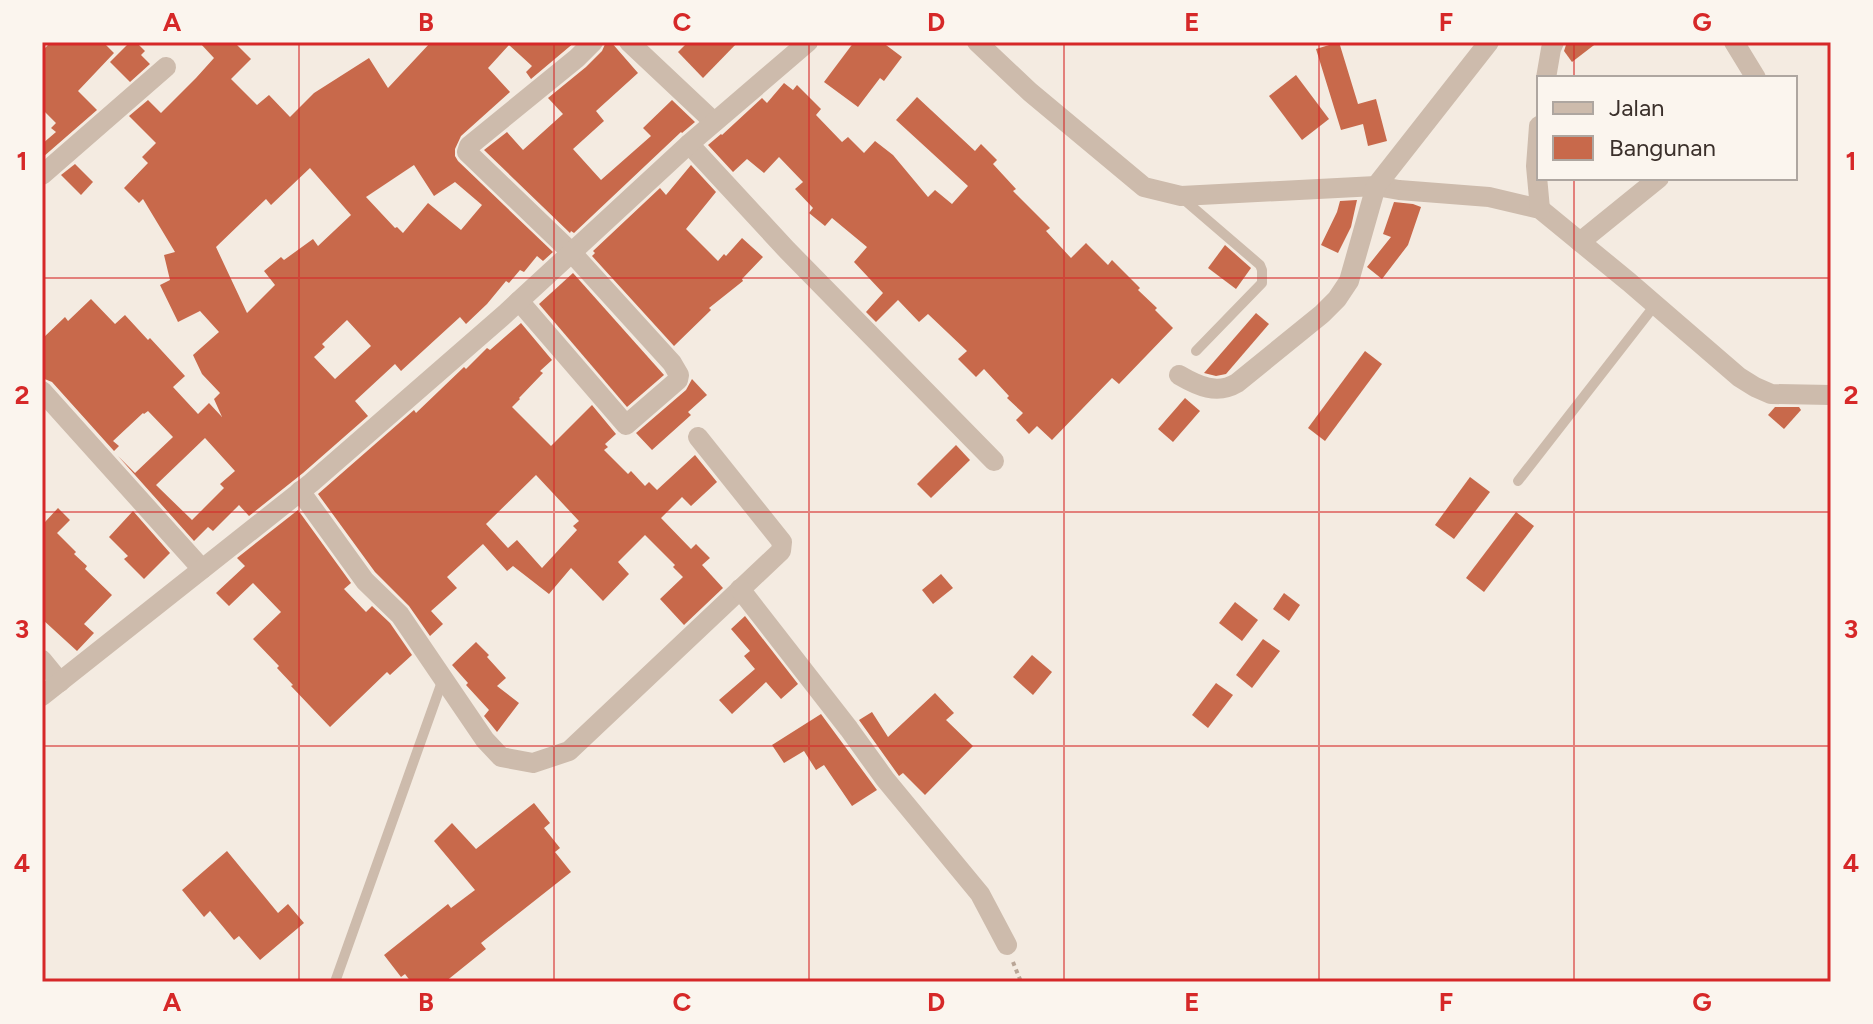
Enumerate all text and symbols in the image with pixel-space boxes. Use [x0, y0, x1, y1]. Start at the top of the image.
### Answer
text: A [163, 6, 182, 38]
text: B [418, 6, 434, 38]
text: C [673, 6, 692, 38]
text: D [927, 6, 945, 38]
text: E [1184, 6, 1200, 38]
text: F [1439, 6, 1453, 38]
text: G [1692, 6, 1712, 38]
legend [1537, 76, 1797, 180]
text: Jalan [1609, 93, 1665, 122]
text: Bangunan [1609, 133, 1716, 162]
text: 1 [17, 145, 27, 177]
text: 1 [1846, 145, 1856, 177]
text: 2 [14, 379, 30, 411]
text: 2 [1843, 379, 1859, 411]
text: 3 [15, 613, 29, 645]
text: 3 [1844, 613, 1858, 645]
text: 4 [14, 847, 30, 879]
text: 4 [1843, 847, 1859, 879]
text: A [163, 986, 182, 1018]
text: B [418, 986, 434, 1018]
text: C [673, 986, 692, 1018]
text: D [927, 986, 945, 1018]
text: E [1184, 986, 1200, 1018]
text: F [1439, 986, 1453, 1018]
text: G [1692, 986, 1712, 1018]

